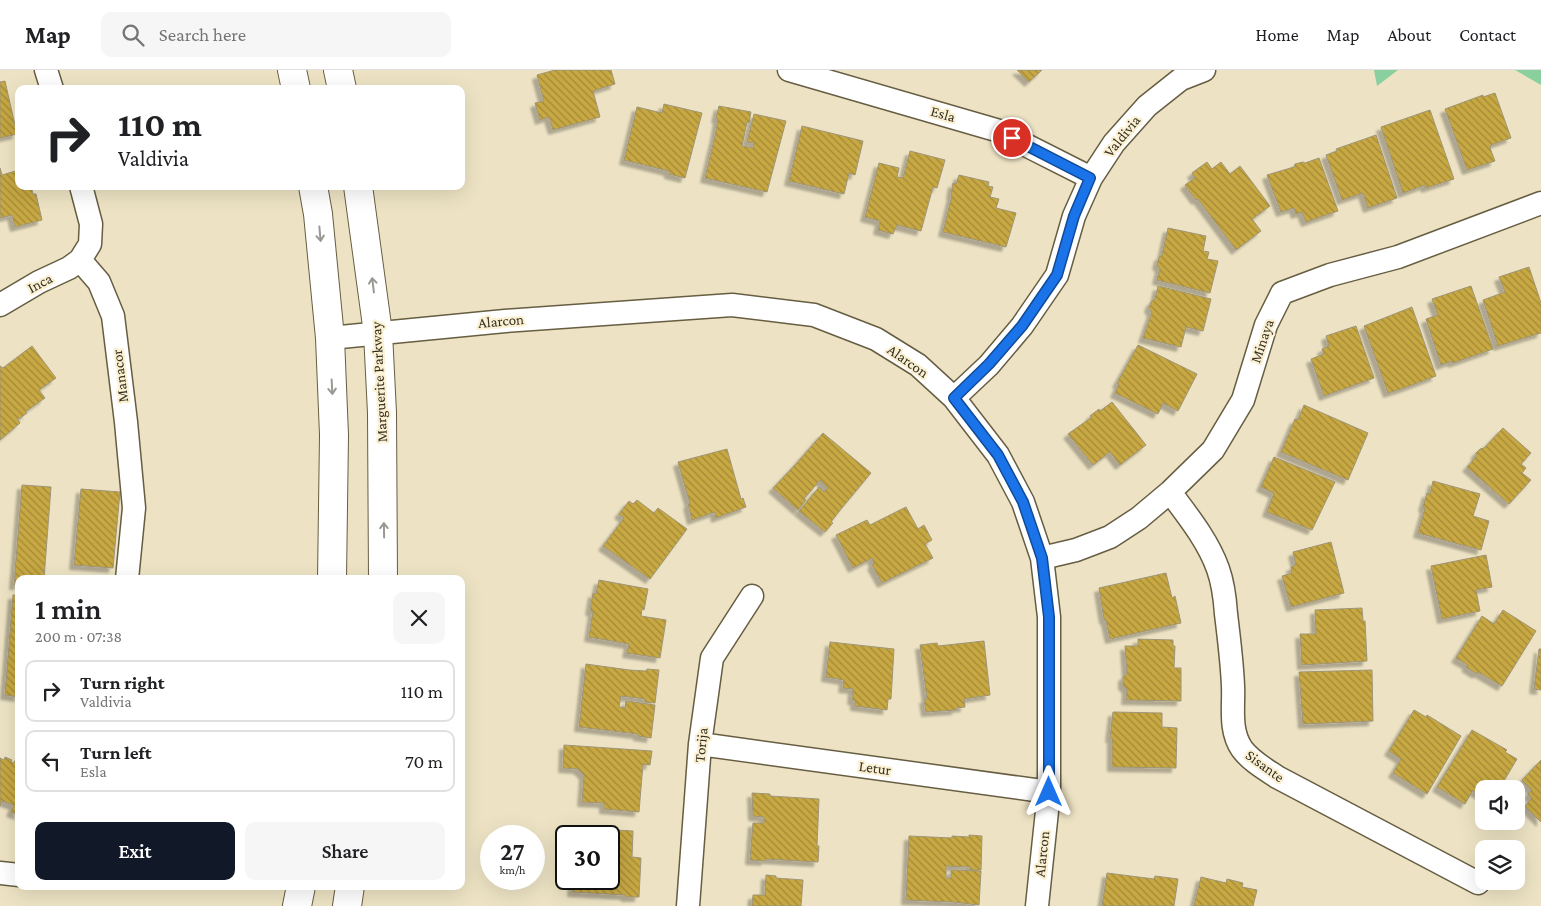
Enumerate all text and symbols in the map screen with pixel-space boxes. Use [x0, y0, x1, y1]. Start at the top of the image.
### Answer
search box [101, 12, 451, 57]
text: Map [25, 21, 71, 48]
icon: search [119, 21, 147, 49]
text: Search here [159, 24, 246, 45]
text: Home [1256, 25, 1299, 45]
text: Map [1327, 25, 1359, 45]
text: About [1387, 25, 1431, 45]
text: Contact [1459, 25, 1516, 45]
street label: Esla [929, 103, 957, 125]
icon: right [35, 105, 100, 170]
text: 110 m [118, 105, 202, 144]
street label: Valdivia [1101, 112, 1143, 160]
pin [991, 117, 1033, 159]
icon: arrive [998, 124, 1026, 152]
text: Valdivia [118, 146, 189, 171]
one-way arrow [315, 226, 324, 242]
street label: Inca [25, 270, 55, 296]
one-way arrow [368, 277, 378, 293]
street label: Alarcon [477, 311, 525, 331]
street label: Minaya [1247, 317, 1278, 365]
street label: Marguerite Parkway [368, 321, 391, 443]
street label: Alarcon [885, 341, 931, 381]
street label: Manacor [109, 348, 131, 403]
one-way arrow [327, 378, 337, 395]
one-way arrow [379, 522, 389, 538]
text: 1 min [35, 592, 102, 625]
button: close [393, 592, 445, 644]
text: 200 m · 07:38 [35, 628, 122, 645]
text: Turn right [80, 672, 165, 693]
icon: right [37, 677, 65, 705]
text: 110 m [401, 681, 443, 702]
text: Valdivia [80, 693, 132, 710]
street label: Torija [691, 727, 712, 763]
text: Turn left [80, 742, 152, 763]
icon: left [37, 747, 65, 775]
street label: Sisante [1243, 747, 1288, 785]
text: 70 m [405, 751, 443, 772]
street label: Letur [858, 758, 893, 778]
text: Esla [80, 763, 107, 780]
position arrow [1022, 765, 1074, 817]
map controls [1475, 780, 1525, 890]
button: sound [1475, 780, 1525, 830]
button: Exit [35, 822, 235, 880]
button: Share [245, 822, 445, 880]
speed limit sign: 30 [555, 825, 620, 890]
street label: Alarcon [1032, 830, 1052, 878]
text: 27 [500, 838, 525, 865]
button: layers [1475, 840, 1525, 890]
text: km/h [500, 863, 525, 877]

